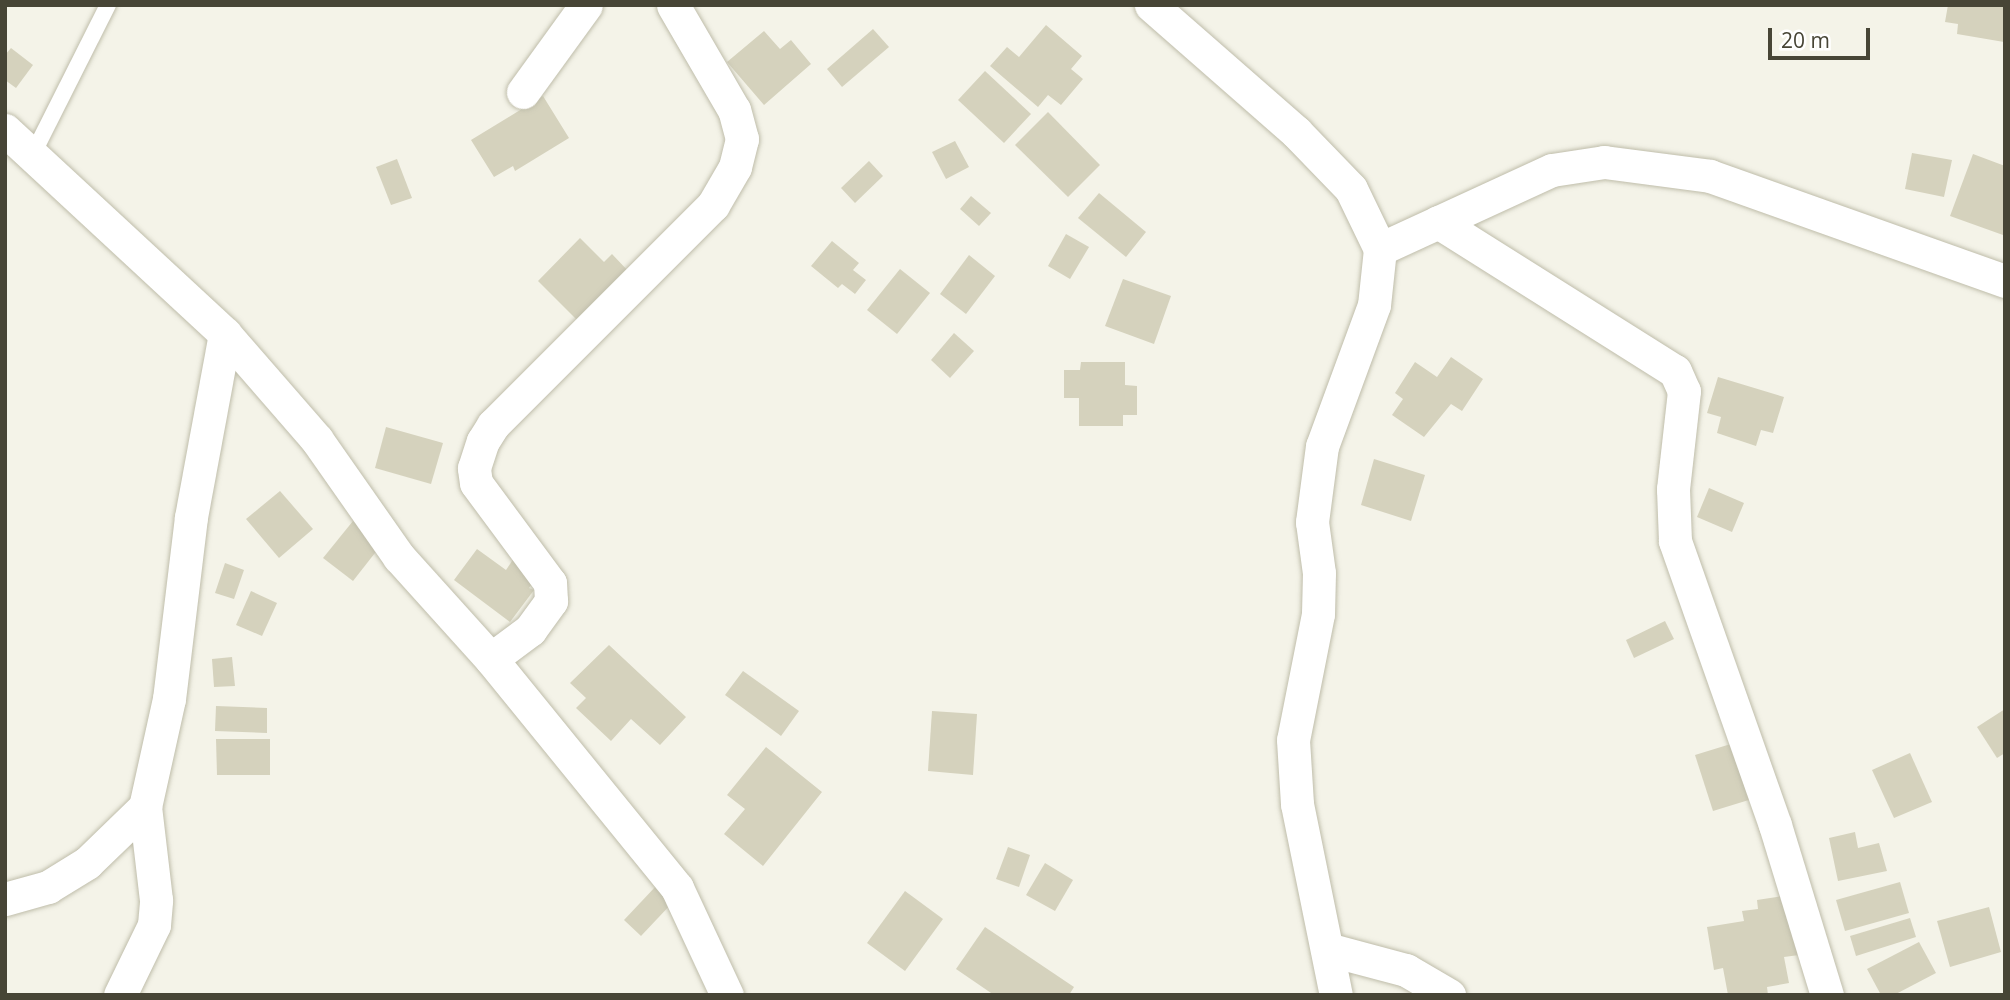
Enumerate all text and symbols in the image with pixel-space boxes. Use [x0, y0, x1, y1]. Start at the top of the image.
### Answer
scale bar [1772, 14, 1874, 58]
text: 20 m [1781, 26, 1830, 54]

